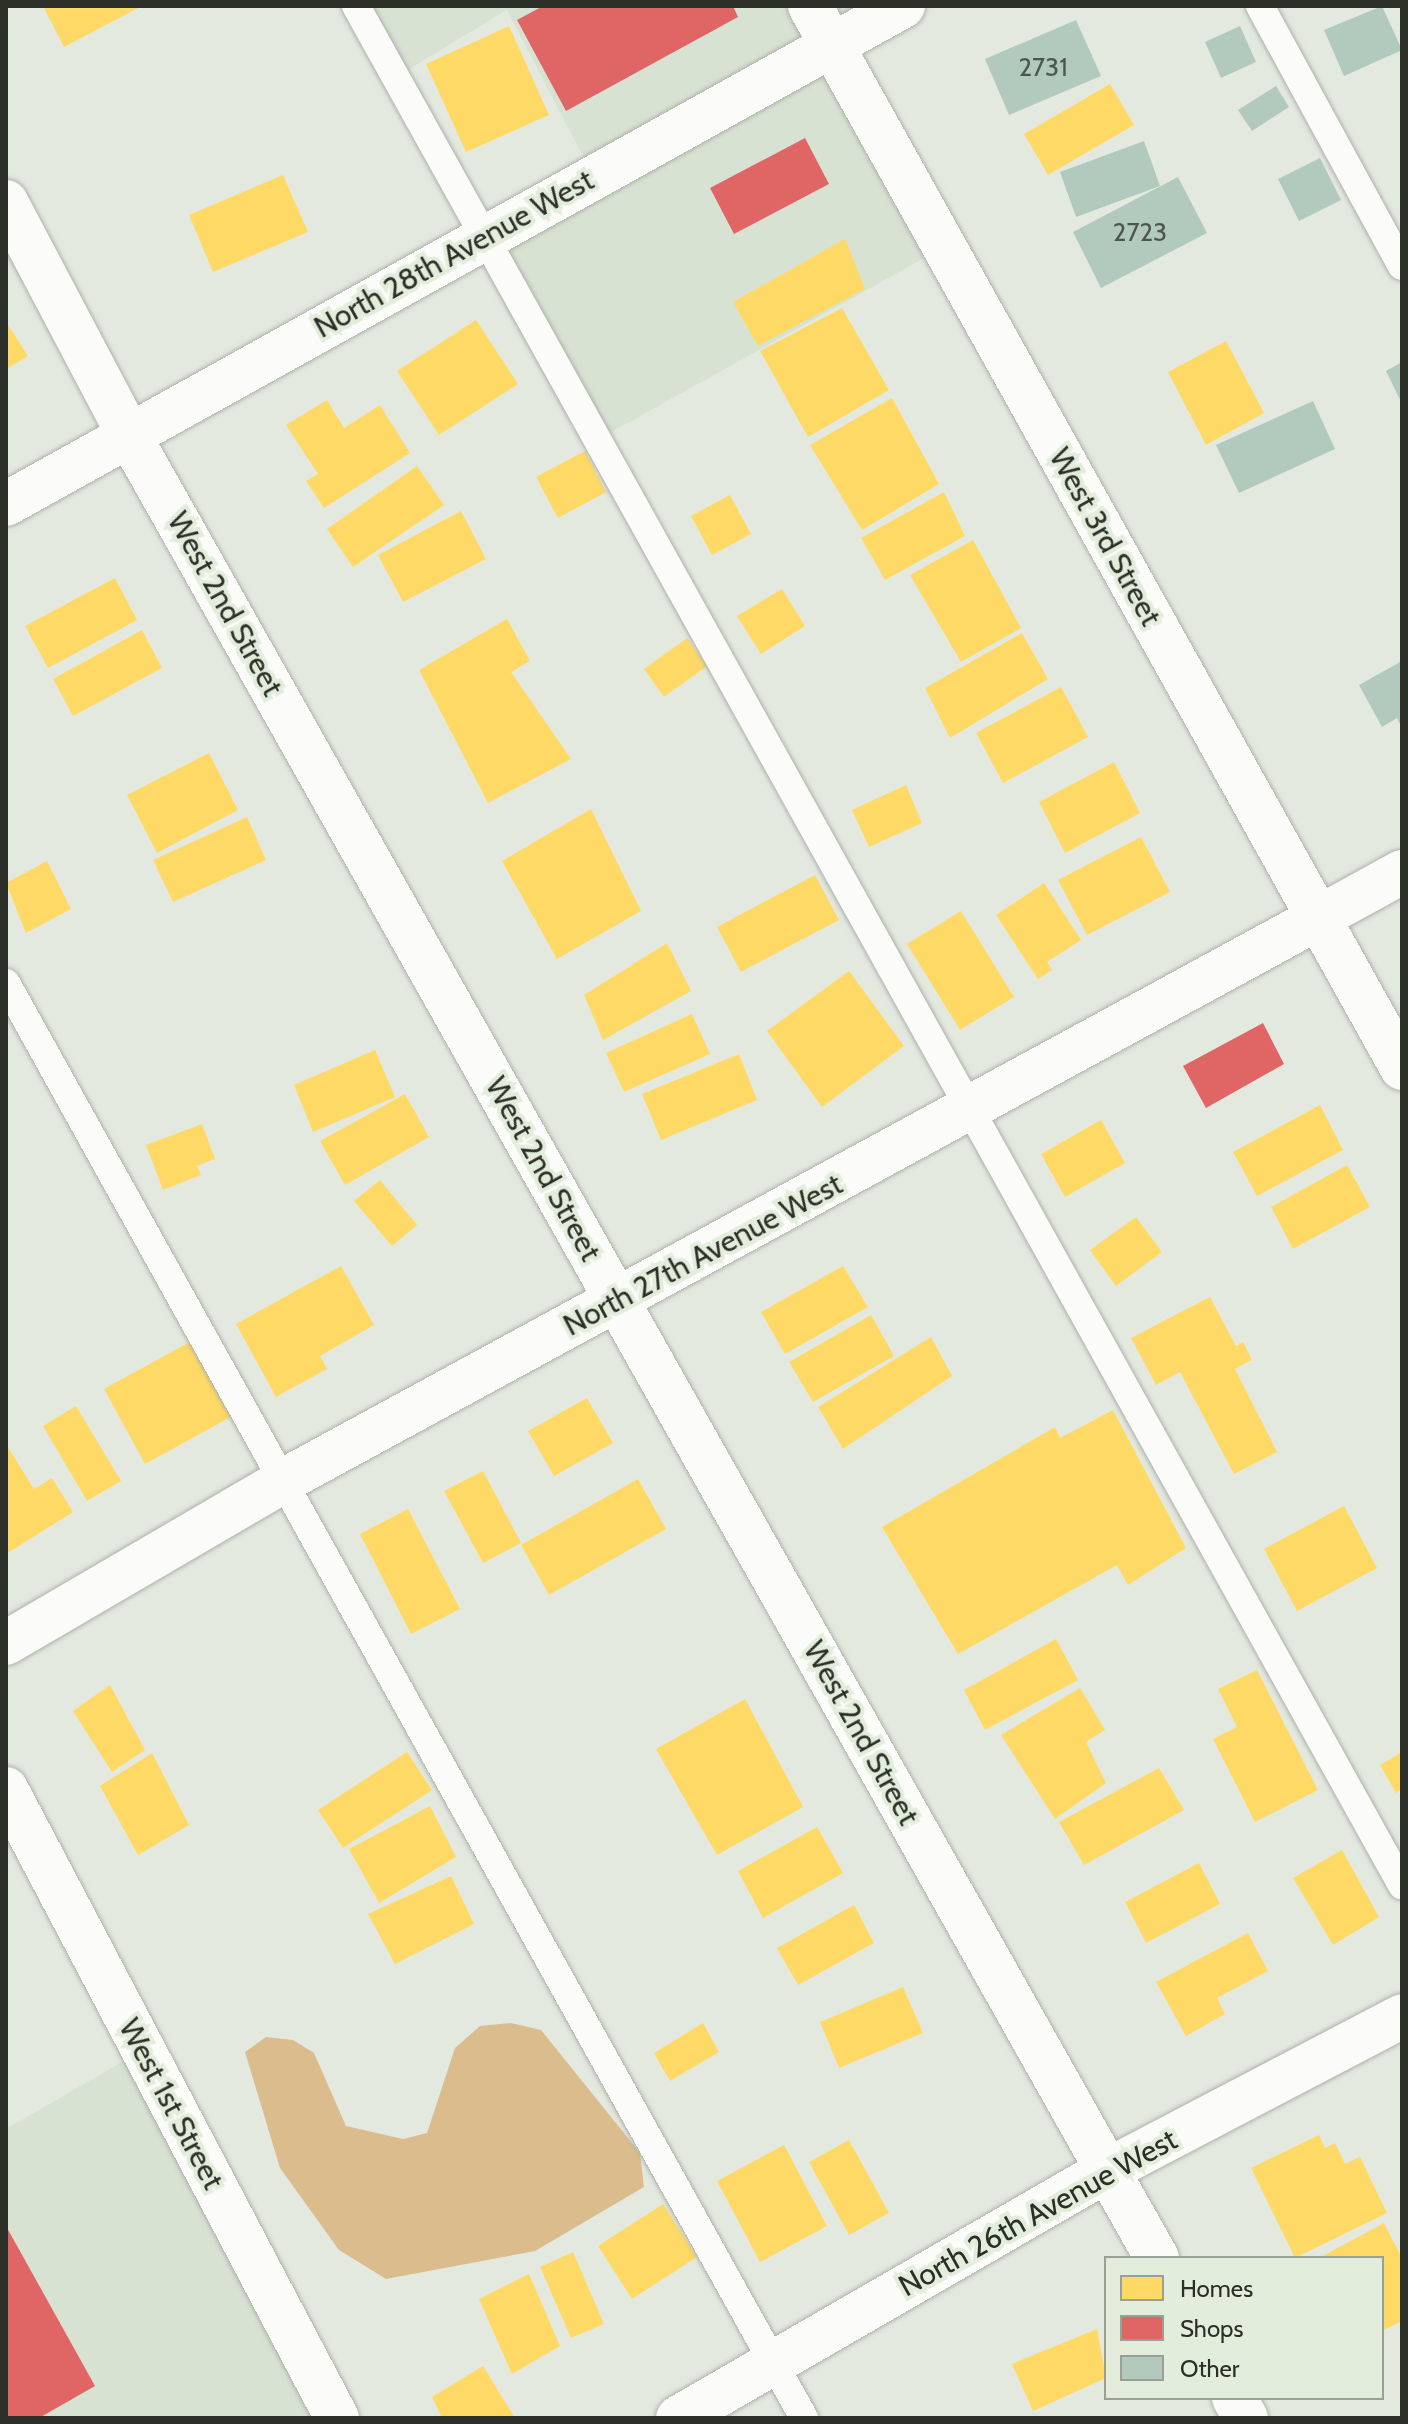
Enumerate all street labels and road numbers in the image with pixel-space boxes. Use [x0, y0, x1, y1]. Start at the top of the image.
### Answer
street label: North 28th Avenue West [308, 162, 600, 346]
street label: West 3rd Street [1041, 442, 1169, 632]
street label: West 2nd Street [160, 506, 290, 702]
street label: West 2nd Street [478, 1071, 608, 1267]
street label: North 27th Avenue West [557, 1166, 849, 1344]
street label: West 2nd Street [796, 1635, 926, 1831]
street label: West 1st Street [111, 2013, 231, 2195]
street label: North 26th Avenue West [893, 2121, 1183, 2305]

